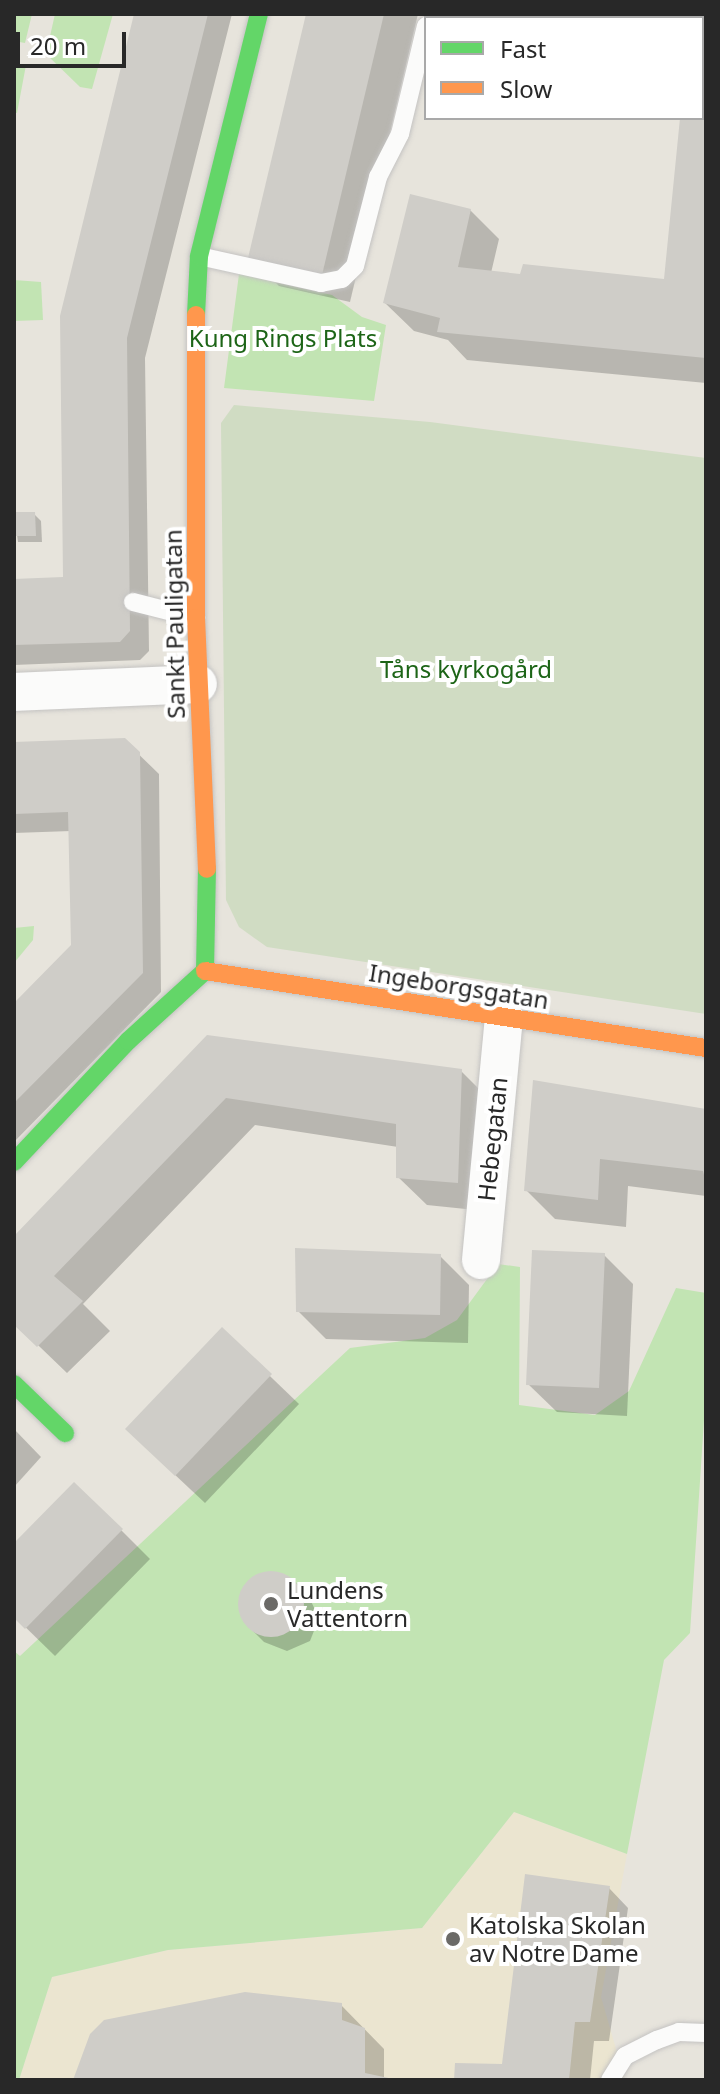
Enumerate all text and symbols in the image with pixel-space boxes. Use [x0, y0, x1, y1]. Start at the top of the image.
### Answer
scale bar [20, 16, 130, 66]
legend [424, 16, 704, 120]
text: 20 m [30, 29, 86, 62]
text: Fast [500, 32, 546, 65]
text: Slow [500, 72, 552, 105]
park label: Kung Rings Plats [189, 324, 377, 352]
street label: Sankt Pauligatan [158, 529, 190, 719]
park label: Tåns kyrkogård [380, 655, 552, 683]
street label: Ingeborgsgatan [367, 958, 551, 1014]
street label: Hebegatan [471, 1075, 513, 1203]
place label: Lundens Vattentorn [287, 1576, 408, 1632]
marker: Lundens Vattentorn [262, 1595, 280, 1613]
place label: Katolska Skolan av Notre Dame [469, 1911, 646, 1967]
marker: Katolska Skolan av Notre Dame [444, 1930, 462, 1948]

